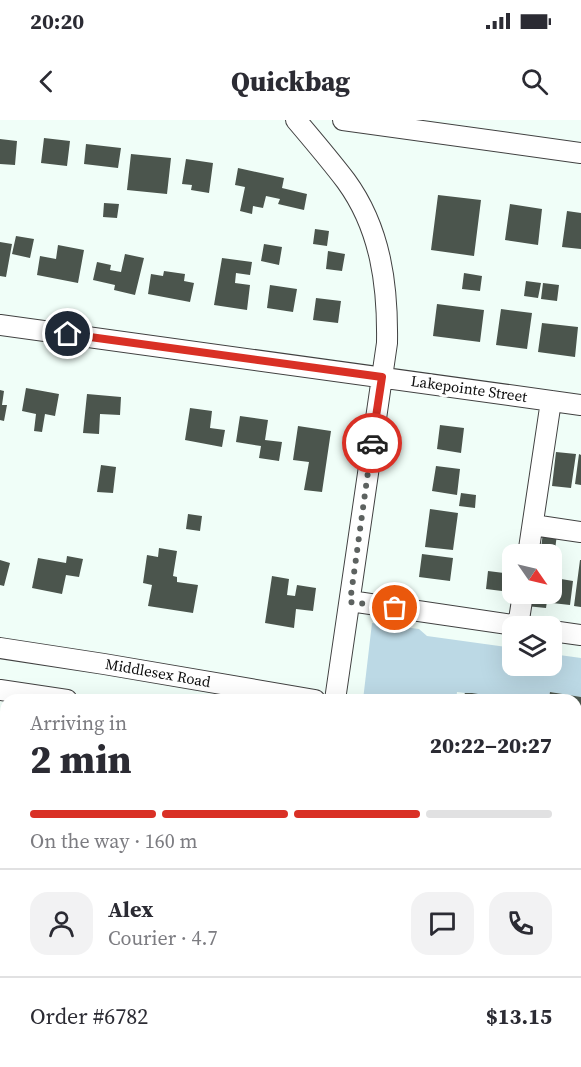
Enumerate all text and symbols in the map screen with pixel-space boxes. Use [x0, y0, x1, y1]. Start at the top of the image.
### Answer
text: 20:20 [30, 6, 84, 36]
text: Quickbag [231, 63, 350, 100]
icon: back [30, 65, 63, 98]
icon: search [518, 65, 551, 98]
pin [42, 308, 93, 359]
icon: home [51, 317, 84, 350]
street label: Lakepointe Street [410, 370, 529, 407]
courier [342, 413, 402, 473]
icon: car [356, 427, 389, 460]
north arrow [502, 544, 562, 604]
map controls [502, 544, 562, 676]
pin [369, 582, 420, 633]
icon: bag [378, 591, 411, 624]
button: layers [502, 616, 562, 676]
street label: Middlesex Road [104, 653, 213, 692]
text: Arriving in [30, 709, 127, 737]
text: 20:22–20:27 [430, 730, 552, 760]
text: 2 min [30, 733, 132, 786]
text: On the way · 160 m [30, 827, 197, 855]
button: person [30, 892, 93, 955]
button: chat [411, 892, 474, 955]
button: phone [489, 892, 552, 955]
text: Alex [108, 894, 153, 924]
text: Courier · 4.7 [108, 924, 217, 952]
text: Order #6782 [30, 1001, 148, 1031]
text: $13.15 [486, 1001, 552, 1031]

